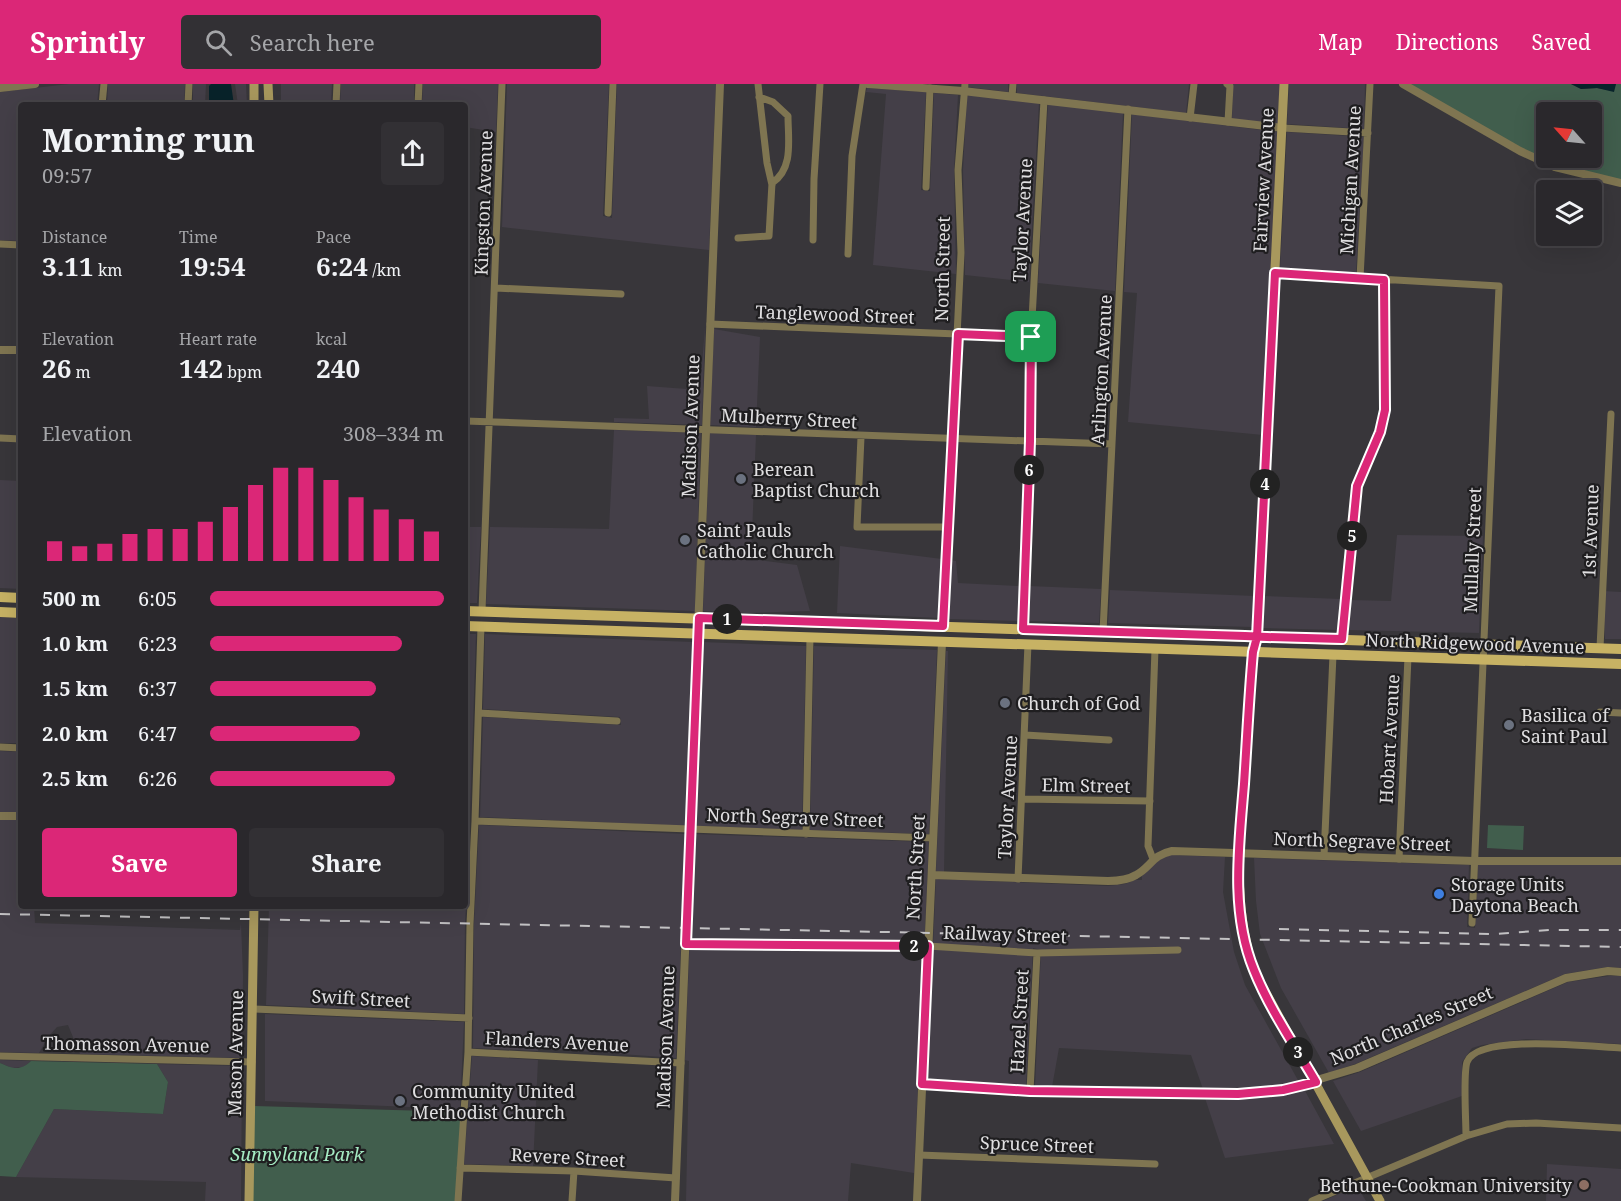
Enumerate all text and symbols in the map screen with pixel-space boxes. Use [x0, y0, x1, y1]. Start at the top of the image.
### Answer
search box [181, 15, 601, 69]
text: Sprintly [30, 23, 145, 61]
icon: search [202, 26, 235, 59]
text: Search here [250, 27, 375, 57]
text: Map [1318, 28, 1363, 56]
text: Directions [1396, 28, 1498, 56]
text: Saved [1531, 28, 1591, 56]
north arrow [1536, 102, 1602, 168]
map controls [1536, 102, 1602, 246]
street label: Michigan Avenue [1334, 105, 1366, 255]
street label: Fairview Avenue [1247, 107, 1279, 253]
text: Morning run [42, 117, 255, 162]
button: share [381, 122, 444, 185]
street label: Kingston Avenue [468, 130, 498, 276]
street label: Taylor Avenue [1007, 158, 1037, 282]
text: 09:57 [42, 162, 92, 189]
button: layers [1536, 180, 1602, 246]
street label: North Street [929, 216, 955, 322]
text: Distance [42, 226, 107, 248]
text: Time [179, 226, 218, 248]
text: Pace [316, 226, 351, 248]
text: 3.11 [42, 248, 94, 284]
text: 19:54 [179, 248, 246, 284]
text: 6:24 [316, 248, 368, 284]
text: km [94, 259, 122, 281]
text: /km [368, 259, 401, 281]
street label: Arlington Avenue [1085, 294, 1117, 446]
street label: Tanglewood Street [755, 299, 915, 329]
pin [1005, 311, 1056, 362]
icon: arrive [1014, 320, 1047, 353]
text: Elevation [42, 328, 114, 350]
text: Heart rate [179, 328, 257, 350]
text: kcal [316, 328, 347, 350]
text: 26 [42, 350, 71, 386]
text: 142 [179, 350, 223, 386]
text: 240 [316, 350, 360, 386]
street label: Madison Avenue [676, 354, 704, 498]
text: m [71, 361, 91, 383]
text: bpm [223, 361, 262, 383]
street label: Mulberry Street [720, 402, 858, 434]
text: Elevation [42, 420, 132, 447]
text: 308–334 m [343, 420, 444, 447]
pin: 6 [1014, 455, 1044, 485]
place label: Berean Baptist Church [753, 457, 880, 502]
text: 6 [1024, 459, 1034, 481]
pin: 4 [1250, 469, 1280, 499]
marker: Berean Baptist Church [734, 472, 748, 486]
text: 4 [1260, 473, 1270, 495]
street label: 1st Avenue [1576, 484, 1604, 578]
street label: Mullally Street [1458, 487, 1486, 613]
place label: Saint Pauls Catholic Church [697, 518, 834, 563]
pin: 5 [1337, 521, 1367, 551]
text: 5 [1347, 525, 1357, 547]
marker: Saint Pauls Catholic Church [678, 533, 692, 547]
text: 500 m [42, 585, 101, 612]
text: 6:05 [138, 585, 177, 612]
pin: 1 [712, 604, 742, 634]
text: 1 [722, 608, 732, 630]
street label: North Ridgewood Avenue [1365, 627, 1585, 659]
text: 1.0 km [42, 630, 108, 657]
text: 6:23 [138, 630, 177, 657]
street label: Hobart Avenue [1374, 674, 1404, 804]
text: 1.5 km [42, 675, 108, 702]
text: 6:37 [138, 675, 177, 702]
place label: Church of God [1017, 691, 1140, 715]
marker: Church of God [998, 696, 1012, 710]
place label: Basilica of Saint Paul [1521, 703, 1610, 748]
marker: Basilica of Saint Paul [1502, 718, 1516, 732]
text: 2.0 km [42, 720, 108, 747]
text: 6:47 [138, 720, 177, 747]
street label: Taylor Avenue [992, 735, 1022, 859]
text: 2.5 km [42, 765, 108, 792]
text: 6:26 [138, 765, 177, 792]
street label: Elm Street [1041, 772, 1131, 798]
street label: North Segrave Street [706, 802, 884, 832]
street label: North Street [900, 814, 930, 920]
street label: North Segrave Street [1273, 826, 1451, 856]
button: Save [42, 828, 237, 897]
button: Share [249, 828, 444, 897]
place label: Storage Units Daytona Beach [1451, 872, 1579, 917]
marker: Storage Units Daytona Beach [1432, 887, 1446, 901]
street label: Railway Street [943, 920, 1067, 948]
pin: 2 [899, 931, 929, 961]
text: 2 [909, 935, 919, 957]
street label: Madison Avenue [651, 965, 679, 1109]
street label: Hazel Street [1004, 969, 1034, 1073]
street label: North Charles Street [1326, 980, 1496, 1070]
street label: Swift Street [311, 983, 411, 1013]
street label: Mason Avenue [222, 990, 248, 1116]
street label: Flanders Avenue [484, 1025, 630, 1057]
street label: Thomasson Avenue [42, 1031, 210, 1057]
pin: 3 [1283, 1037, 1313, 1067]
text: 3 [1293, 1041, 1303, 1063]
place label: Community United Methodist Church [412, 1079, 575, 1124]
marker: Community United Methodist Church [393, 1094, 407, 1108]
street label: Spruce Street [980, 1130, 1094, 1158]
park label: Sunnyland Park [230, 1142, 364, 1166]
street label: Revere Street [510, 1142, 626, 1172]
place label: Bethune-Cookman University [1320, 1173, 1573, 1197]
marker: Bethune-Cookman University [1577, 1178, 1591, 1192]

